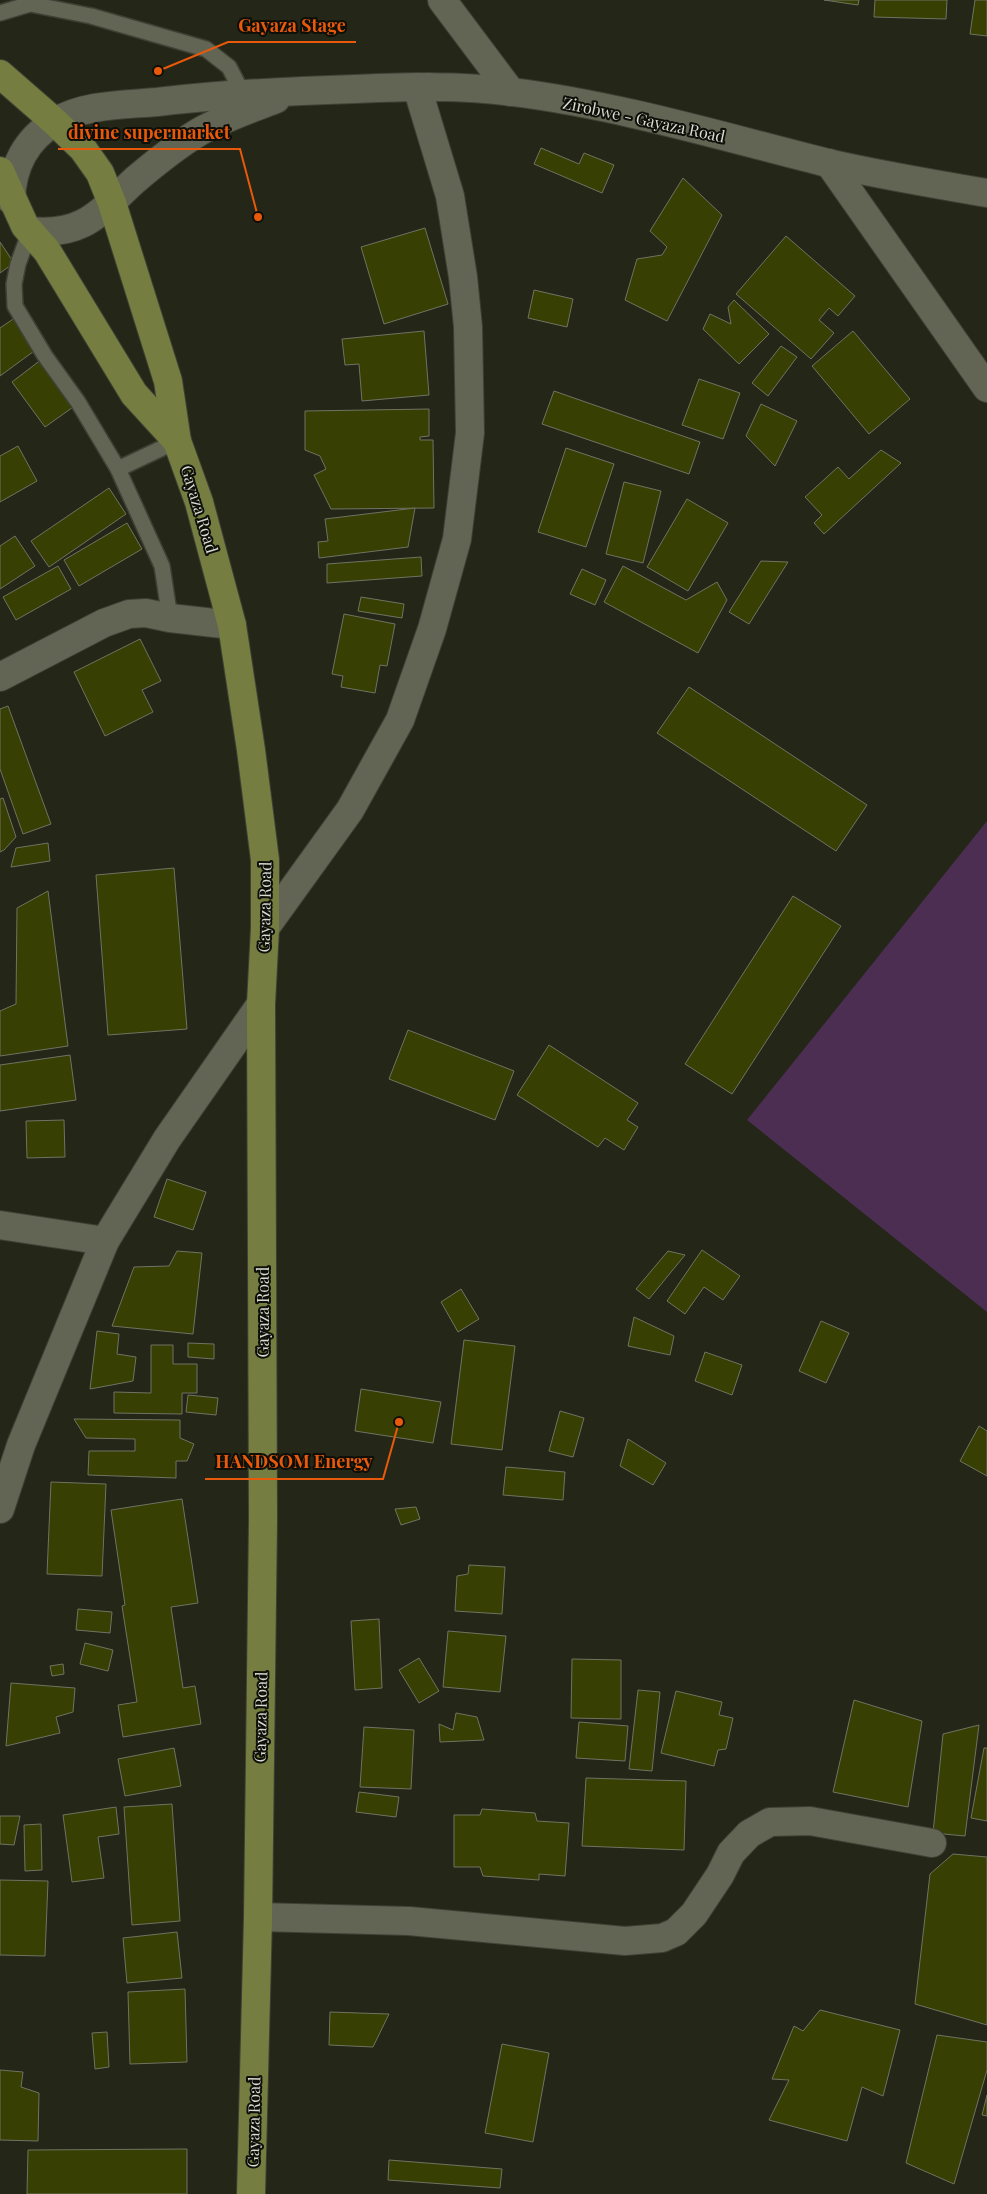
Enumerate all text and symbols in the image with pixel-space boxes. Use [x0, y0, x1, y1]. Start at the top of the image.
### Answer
callout: Gayaza Stage [228, 9, 356, 42]
text: Gayaza Stage [238, 13, 346, 37]
street label: Zirobwe - Gayaza Road [561, 92, 727, 146]
callout: divine supermarket [58, 116, 240, 149]
text: divine supermarket [68, 120, 231, 144]
street label: Gayaza Road [177, 463, 223, 555]
street label: Gayaza Road [253, 861, 275, 953]
street label: Gayaza Road [252, 1267, 273, 1357]
callout: HANDSOM Energy [205, 1446, 383, 1479]
text: HANDSOM Energy [215, 1449, 373, 1473]
street label: Gayaza Road [249, 1671, 271, 1763]
street label: Gayaza Road [242, 2076, 264, 2168]

